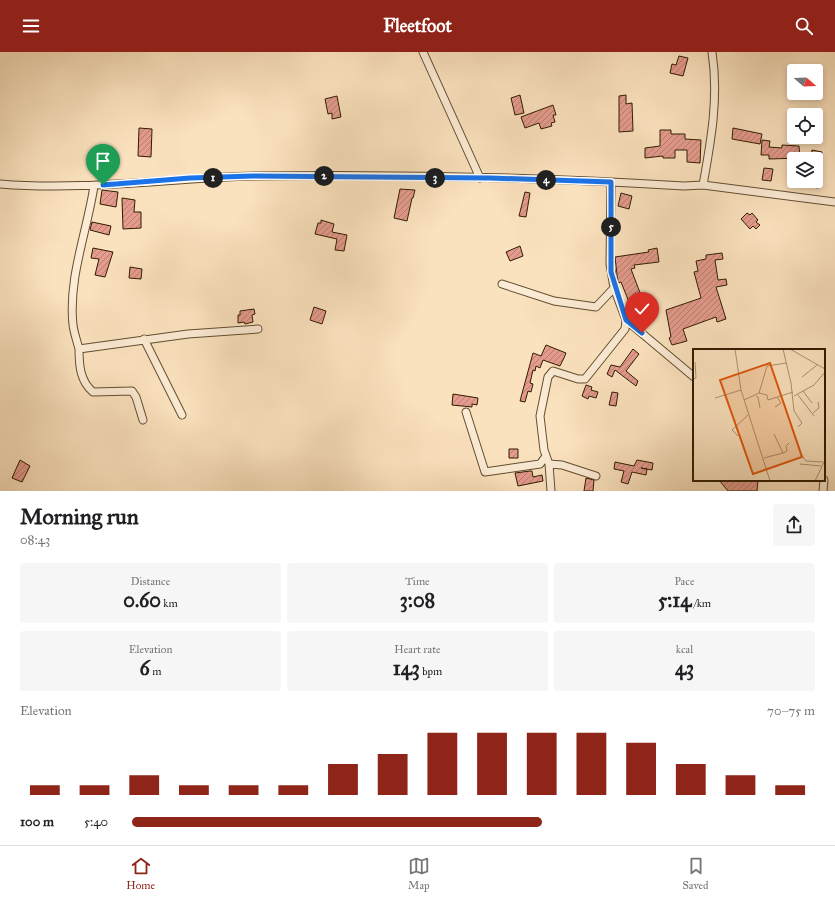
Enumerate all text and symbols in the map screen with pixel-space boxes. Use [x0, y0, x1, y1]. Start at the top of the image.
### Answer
icon: menu [20, 15, 42, 37]
text: Fleetfoot [383, 15, 452, 37]
icon: search [793, 15, 815, 37]
north arrow [787, 64, 823, 100]
map controls [787, 64, 823, 188]
button: locate [787, 108, 823, 144]
pin [86, 144, 120, 185]
icon: arrive [92, 150, 114, 172]
button: layers [787, 152, 823, 188]
pin: 2 [314, 166, 334, 186]
pin: 1 [203, 168, 223, 188]
pin: 3 [425, 168, 445, 188]
text: 2 [321, 169, 327, 182]
pin: 4 [536, 170, 556, 190]
text: 1 [211, 171, 215, 184]
text: 3 [433, 171, 437, 184]
text: 4 [543, 173, 549, 186]
pin: 5 [601, 217, 621, 237]
text: 5 [608, 220, 614, 233]
pin [625, 292, 659, 333]
icon: check [631, 298, 653, 320]
inset map [693, 349, 825, 481]
text: Morning run [20, 503, 139, 530]
button: share [773, 504, 815, 546]
text: 08:43 [20, 532, 50, 548]
text: Distance [131, 575, 170, 588]
text: Time [405, 575, 430, 588]
text: Pace [675, 575, 694, 588]
text: 0.60 [123, 588, 161, 612]
text: 3:08 [400, 588, 435, 612]
text: 5:14 [658, 588, 691, 612]
text: km [161, 597, 178, 610]
text: /km [691, 597, 711, 610]
text: Elevation [129, 643, 172, 656]
text: Heart rate [394, 643, 441, 656]
text: kcal [676, 643, 693, 656]
text: 6 [140, 656, 150, 680]
text: 143 [393, 656, 420, 680]
text: 43 [675, 656, 694, 680]
text: m [150, 665, 161, 678]
text: bpm [420, 665, 442, 678]
text: Elevation [20, 703, 72, 719]
text: 70–75 m [767, 703, 815, 719]
text: 100 m [20, 814, 54, 830]
text: 5:40 [84, 814, 108, 830]
tab: Home [126, 855, 155, 892]
tab: Map [408, 855, 430, 892]
tab: Saved [683, 855, 709, 892]

